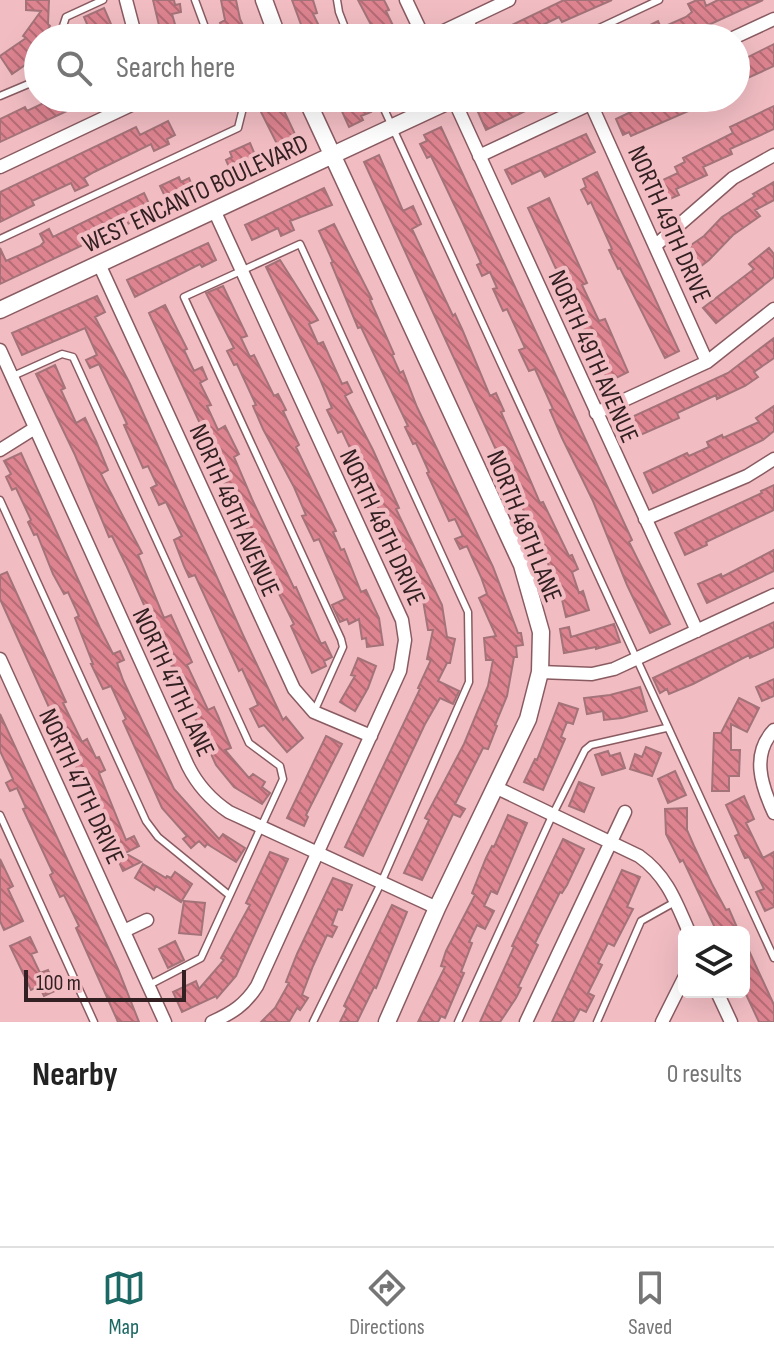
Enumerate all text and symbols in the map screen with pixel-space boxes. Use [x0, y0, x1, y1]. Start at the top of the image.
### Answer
search box [24, 24, 750, 112]
icon: search [52, 46, 96, 90]
text: Search here [116, 50, 235, 86]
street label: WEST ENCANTO BOULEVARD [78, 128, 314, 260]
street label: NORTH 49TH DRIVE [620, 141, 717, 308]
street label: NORTH 49TH AVENUE [541, 266, 645, 448]
street label: NORTH 48TH AVENUE [182, 420, 286, 602]
street label: NORTH 48TH DRIVE [332, 445, 431, 610]
street label: NORTH 48TH LANE [479, 446, 568, 607]
street label: NORTH 47TH LANE [125, 603, 221, 762]
street label: NORTH 47TH DRIVE [31, 704, 130, 869]
map controls [678, 926, 750, 998]
button: layers [678, 926, 750, 998]
scale bar [24, 966, 186, 1002]
text: 100 m [36, 970, 81, 997]
text: Nearby [32, 1054, 118, 1095]
text: 0 results [667, 1059, 742, 1090]
tab: Map [102, 1266, 146, 1341]
tab: Directions [349, 1266, 425, 1341]
tab: Saved [628, 1266, 672, 1341]

